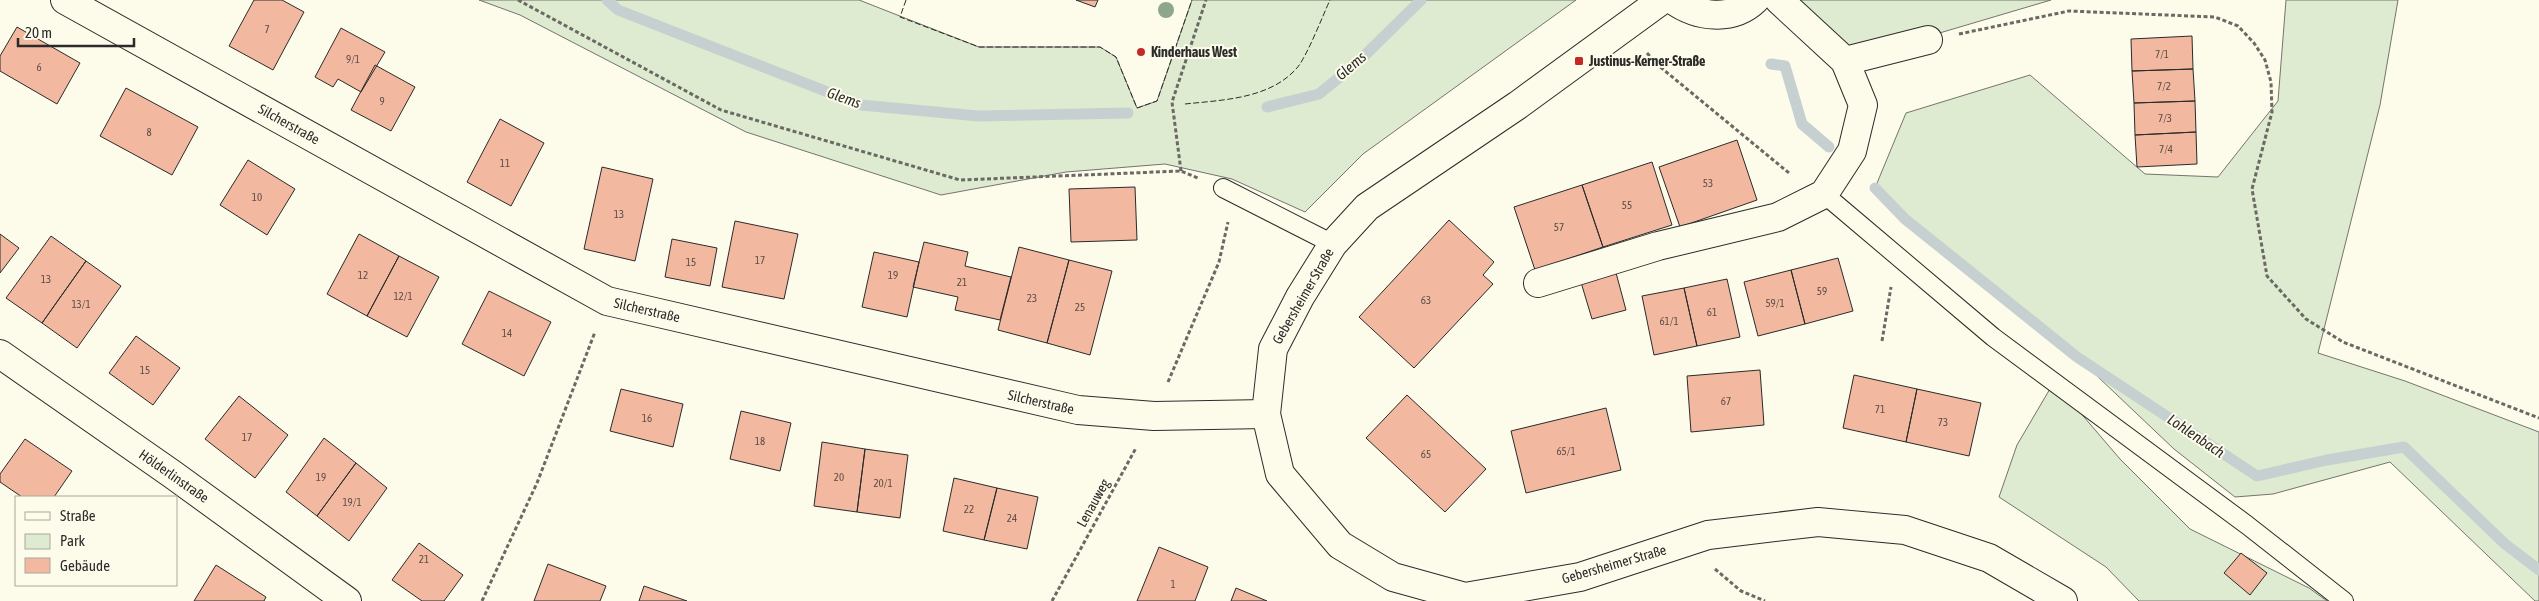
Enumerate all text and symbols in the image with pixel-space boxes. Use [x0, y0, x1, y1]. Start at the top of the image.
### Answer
scale bar [18, 15, 134, 47]
house number: 7 [264, 23, 270, 35]
text: 20 m [25, 24, 52, 41]
place label: Kinderhaus West [1151, 44, 1237, 60]
marker: Kinderhaus West [1135, 46, 1147, 58]
water label: Glems [1332, 48, 1369, 83]
house number: 7/1 [2155, 48, 2169, 60]
house number: 9/1 [346, 53, 360, 65]
place label: Justinus-Kerner-Straße [1588, 53, 1705, 69]
marker: Justinus-Kerner-Straße [1573, 55, 1585, 67]
house number: 6 [36, 61, 42, 73]
house number: 7/2 [2157, 80, 2171, 92]
water label: Glems [825, 84, 863, 111]
house number: 9 [379, 95, 385, 107]
street label: Silcherstraße [256, 101, 322, 147]
house number: 7/3 [2158, 112, 2172, 124]
house number: 8 [146, 126, 152, 138]
house number: 7/4 [2159, 143, 2173, 155]
house number: 11 [500, 157, 510, 169]
house number: 53 [1703, 177, 1713, 189]
house number: 10 [252, 191, 262, 203]
house number: 55 [1622, 199, 1632, 211]
house number: 13 [614, 208, 624, 220]
house number: 57 [1554, 221, 1564, 233]
street label: Gebersheimer Straße [1269, 245, 1337, 347]
house number: 17 [755, 254, 765, 266]
house number: 15 [686, 256, 696, 268]
house number: 12 [358, 269, 368, 281]
house number: 19 [888, 269, 898, 281]
house number: 13 [41, 273, 51, 285]
house number: 21 [957, 276, 967, 288]
house number: 59 [1817, 285, 1827, 297]
house number: 12/1 [393, 290, 413, 302]
house number: 23 [1027, 292, 1037, 304]
house number: 63 [1421, 294, 1431, 306]
street label: Silcherstraße [612, 295, 682, 325]
house number: 59/1 [1765, 297, 1785, 309]
house number: 13/1 [71, 298, 91, 310]
house number: 25 [1075, 301, 1085, 313]
house number: 61 [1707, 306, 1717, 318]
house number: 61/1 [1659, 315, 1679, 327]
house number: 14 [502, 327, 512, 339]
house number: 15 [140, 364, 150, 376]
street label: Silcherstraße [1006, 387, 1076, 417]
house number: 67 [1721, 395, 1731, 407]
house number: 71 [1875, 403, 1885, 415]
water label: Lohlenbach [2165, 410, 2228, 461]
house number: 16 [642, 412, 652, 424]
house number: 73 [1938, 416, 1948, 428]
house number: 17 [242, 431, 252, 443]
house number: 18 [755, 435, 765, 447]
house number: 65/1 [1556, 445, 1576, 457]
street label: Hölderlinstraße [136, 446, 212, 506]
house number: 65 [1421, 448, 1431, 460]
house number: 19 [316, 471, 326, 483]
house number: 20 [834, 471, 844, 483]
street label: Lenauweg [1073, 476, 1113, 530]
house number: 20/1 [873, 477, 893, 489]
legend [15, 496, 178, 586]
house number: 19/1 [342, 496, 362, 508]
house number: 22 [964, 503, 974, 515]
text: Straße [60, 507, 96, 524]
house number: 24 [1007, 512, 1017, 524]
text: Park [60, 532, 85, 549]
street label: Gebersheimer Straße [1560, 541, 1668, 587]
house number: 21 [419, 553, 429, 565]
text: Gebäude [60, 557, 110, 574]
house number: 1 [1170, 578, 1176, 590]

